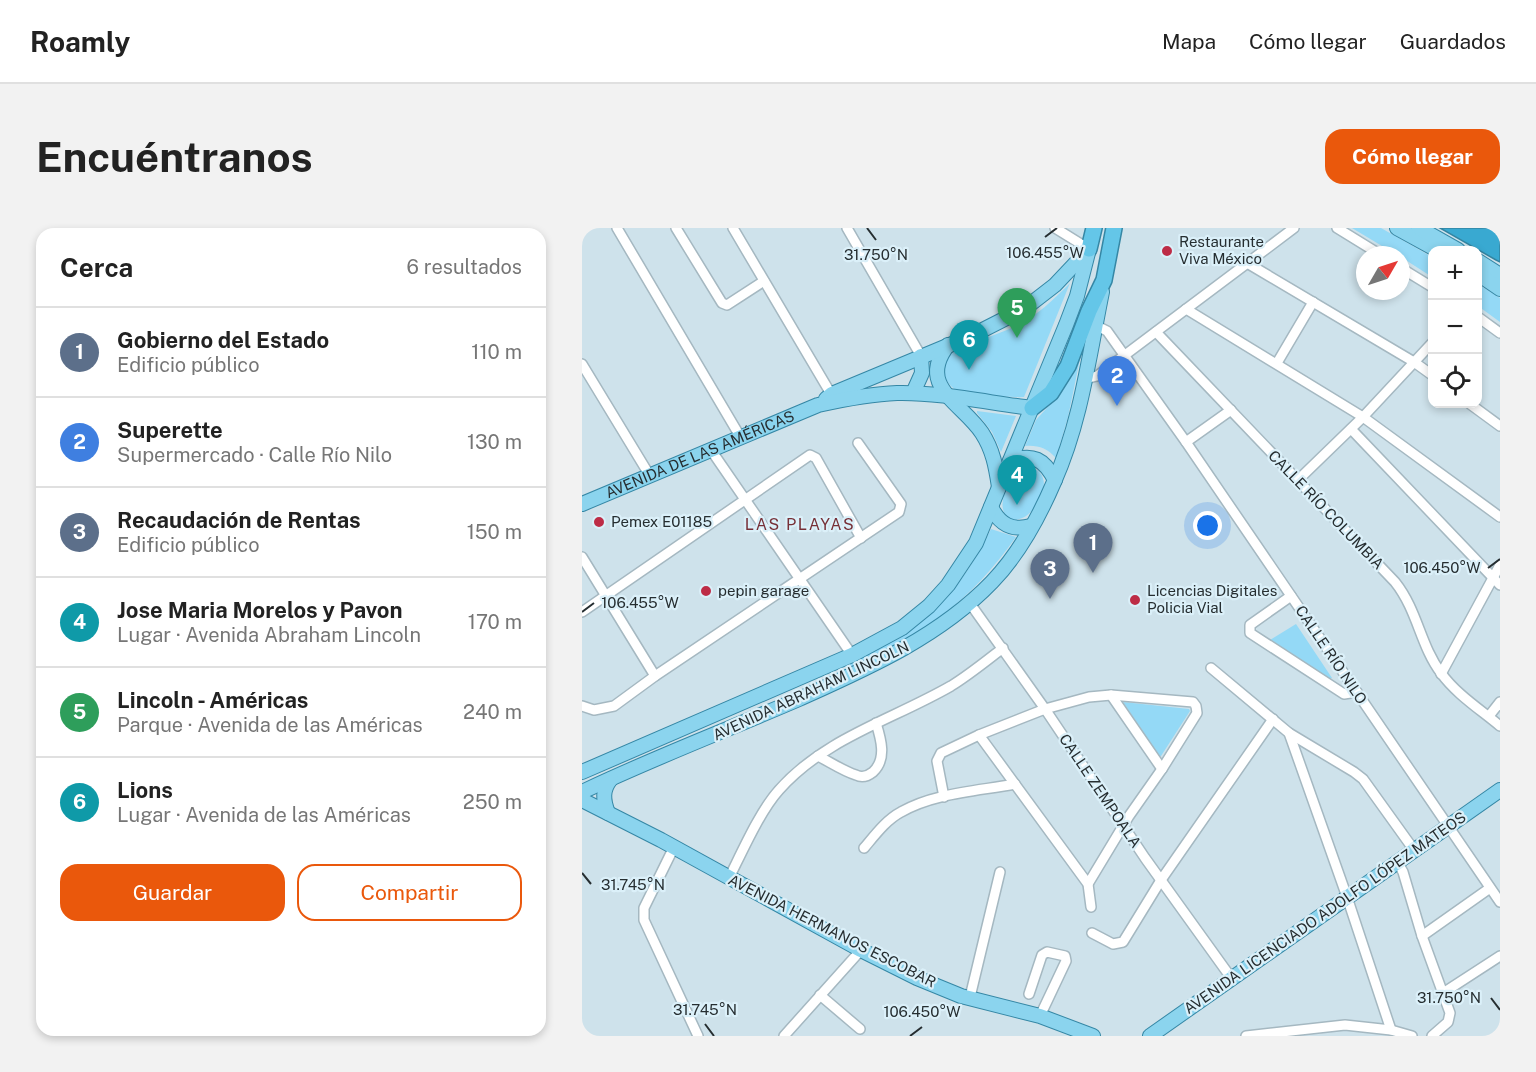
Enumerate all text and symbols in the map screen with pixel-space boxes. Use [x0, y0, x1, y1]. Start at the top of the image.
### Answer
text: Roamly [30, 25, 130, 58]
text: Mapa [1162, 29, 1216, 54]
text: Cómo llegar [1249, 29, 1367, 54]
text: Guardados [1400, 29, 1506, 54]
button: Cómo llegar [1325, 129, 1500, 184]
text: Encuéntranos [36, 132, 313, 181]
place label: Restaurante Viva México [1179, 233, 1264, 267]
text: 106.455°W [1006, 244, 1084, 261]
marker: Restaurante Viva México [1160, 244, 1174, 258]
text: 31.750°N [844, 246, 908, 263]
north arrow [1356, 246, 1410, 300]
map controls [1428, 246, 1482, 408]
button: + [1428, 246, 1482, 300]
text: Cerca [60, 252, 133, 283]
text: 6 resultados [407, 255, 522, 279]
pin: 5 [998, 288, 1036, 338]
button: − [1428, 300, 1482, 354]
pin: 6 [950, 320, 988, 370]
text: Gobierno del Estado [117, 327, 329, 353]
text: 1 [75, 340, 84, 364]
text: 110 m [471, 340, 522, 364]
text: Edificio público [117, 353, 259, 377]
button: locate [1428, 354, 1482, 408]
pin: 2 [1098, 356, 1136, 406]
street label: AVENIDA DE LAS AMÉRICAS [603, 407, 797, 501]
text: Superette [117, 417, 223, 443]
text: 2 [73, 430, 86, 454]
text: 130 m [467, 430, 522, 454]
text: Supermercado · Calle Río Nilo [117, 443, 392, 467]
street label: CALLE RÍO COLUMBIA [1265, 447, 1388, 573]
pin: 4 [998, 456, 1036, 505]
text: Recaudación de Rentas [117, 507, 361, 533]
your location [1193, 511, 1222, 540]
place label: Pemex E01185 [611, 513, 712, 530]
marker: Pemex E01185 [592, 515, 606, 529]
district label: LAS PLAYAS [745, 515, 855, 534]
text: 3 [73, 520, 86, 544]
text: 150 m [467, 520, 522, 544]
pin: 1 [1074, 524, 1112, 573]
text: Edificio público [117, 533, 259, 557]
pin: 3 [1030, 550, 1070, 599]
text: 106.450°W [1403, 559, 1481, 576]
place label: pepin garage [718, 582, 809, 599]
place label: Licencias Digitales Policia Vial [1147, 582, 1277, 616]
marker: pepin garage [699, 584, 713, 598]
marker: Licencias Digitales Policia Vial [1128, 593, 1142, 607]
text: 106.455°W [601, 594, 679, 611]
text: Jose Maria Morelos y Pavon [117, 597, 403, 623]
street label: CALLE RÍO NILO [1292, 602, 1371, 707]
text: 4 [73, 610, 86, 634]
text: 170 m [468, 610, 522, 634]
text: Lugar · Avenida Abraham Lincoln [117, 623, 421, 647]
street label: AVENIDA ABRAHAM LINCOLN [710, 638, 912, 744]
text: Lincoln - Américas [117, 687, 308, 713]
text: 5 [73, 700, 86, 724]
text: 240 m [463, 700, 522, 724]
text: Parque · Avenida de las Américas [117, 713, 423, 737]
street label: CALLE ZEMPOALA [1056, 731, 1145, 851]
text: Lions [117, 777, 173, 803]
text: 6 [73, 790, 86, 814]
text: 250 m [463, 790, 522, 814]
text: Lugar · Avenida de las Américas [117, 803, 411, 827]
street label: AVENIDA LICENCIADO ADOLFO LÓPEZ MATEOS [1180, 807, 1469, 1017]
button: Guardar [60, 864, 285, 921]
button: Compartir [297, 864, 522, 921]
street label: AVENIDA HERMANOS ESCOBAR [726, 871, 939, 990]
text: 31.745°N [601, 876, 665, 893]
text: 31.750°N [1417, 989, 1481, 1006]
text: 31.745°N [673, 1001, 737, 1018]
text: 106.450°W [883, 1003, 961, 1020]

